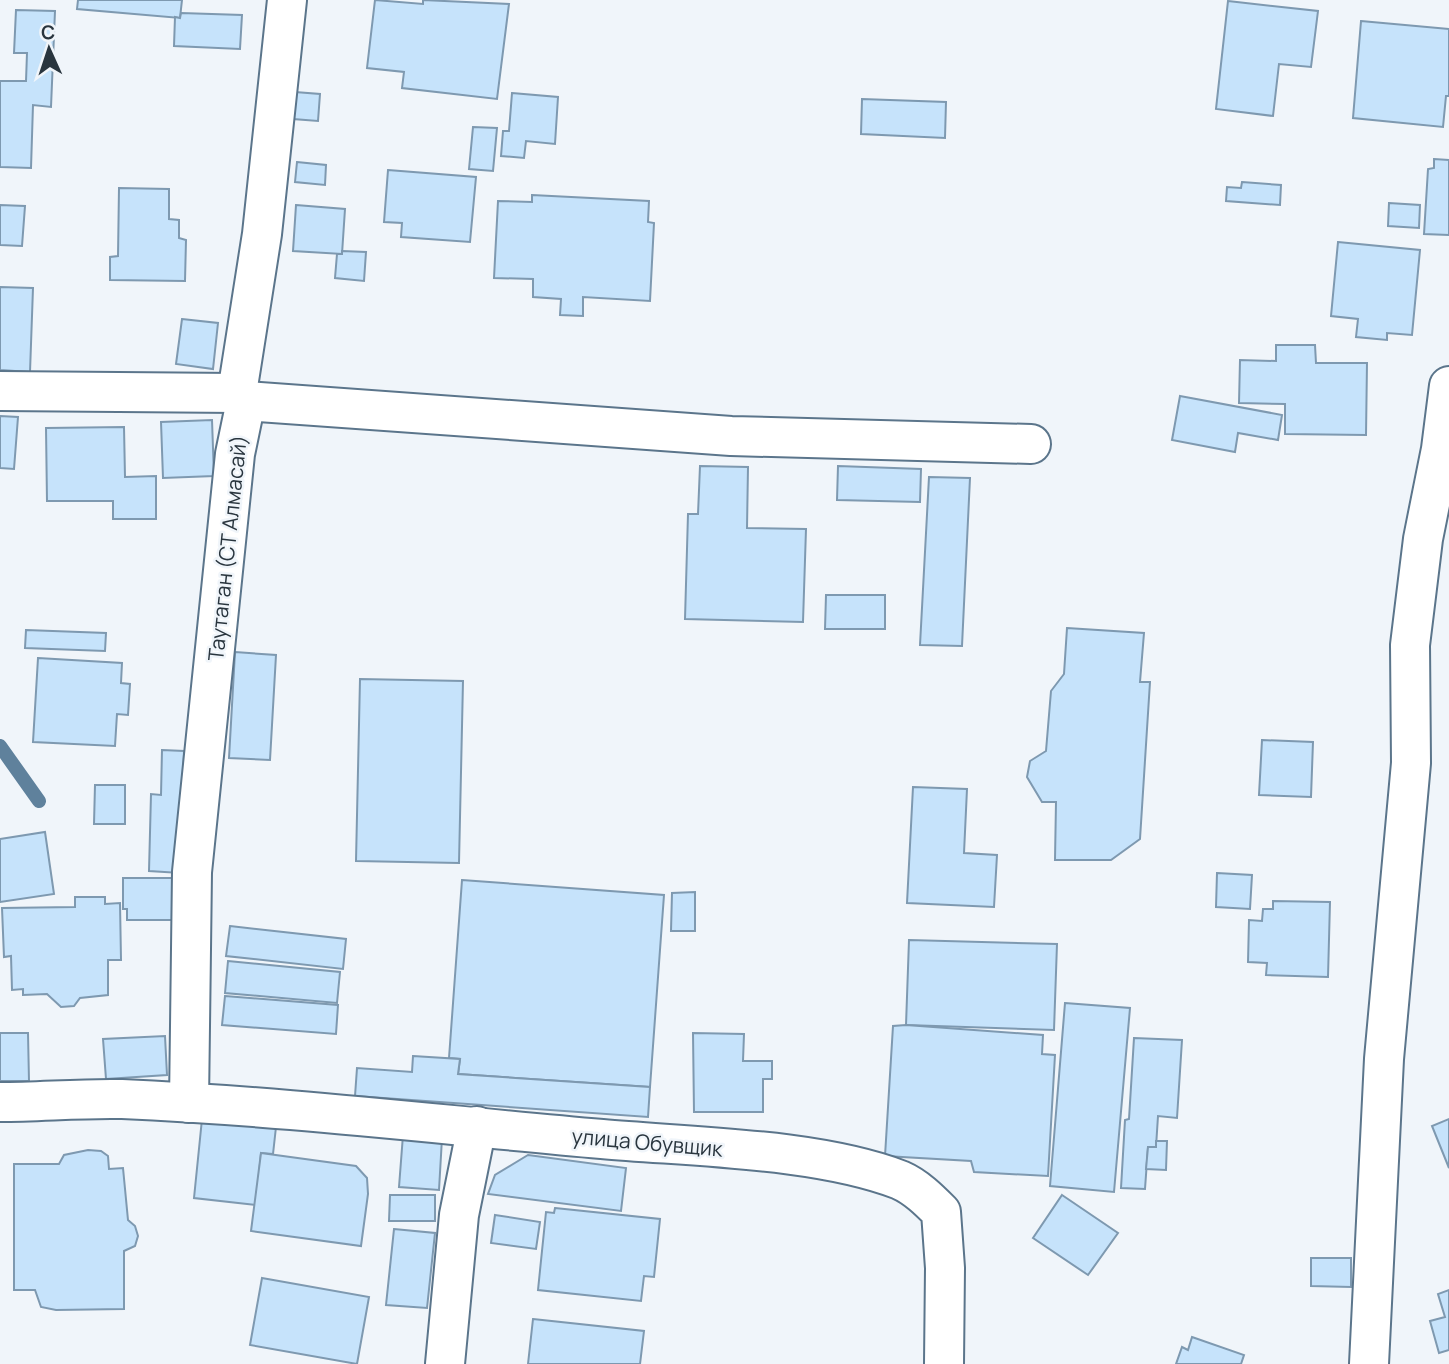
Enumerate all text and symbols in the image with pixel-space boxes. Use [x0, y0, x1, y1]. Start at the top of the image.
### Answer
north arrow [14, 14, 84, 84]
text: С [40, 19, 56, 45]
street label: Таутаган (СТ Алмасай) [201, 433, 253, 662]
street label: улица Обувщик [570, 1121, 724, 1163]

